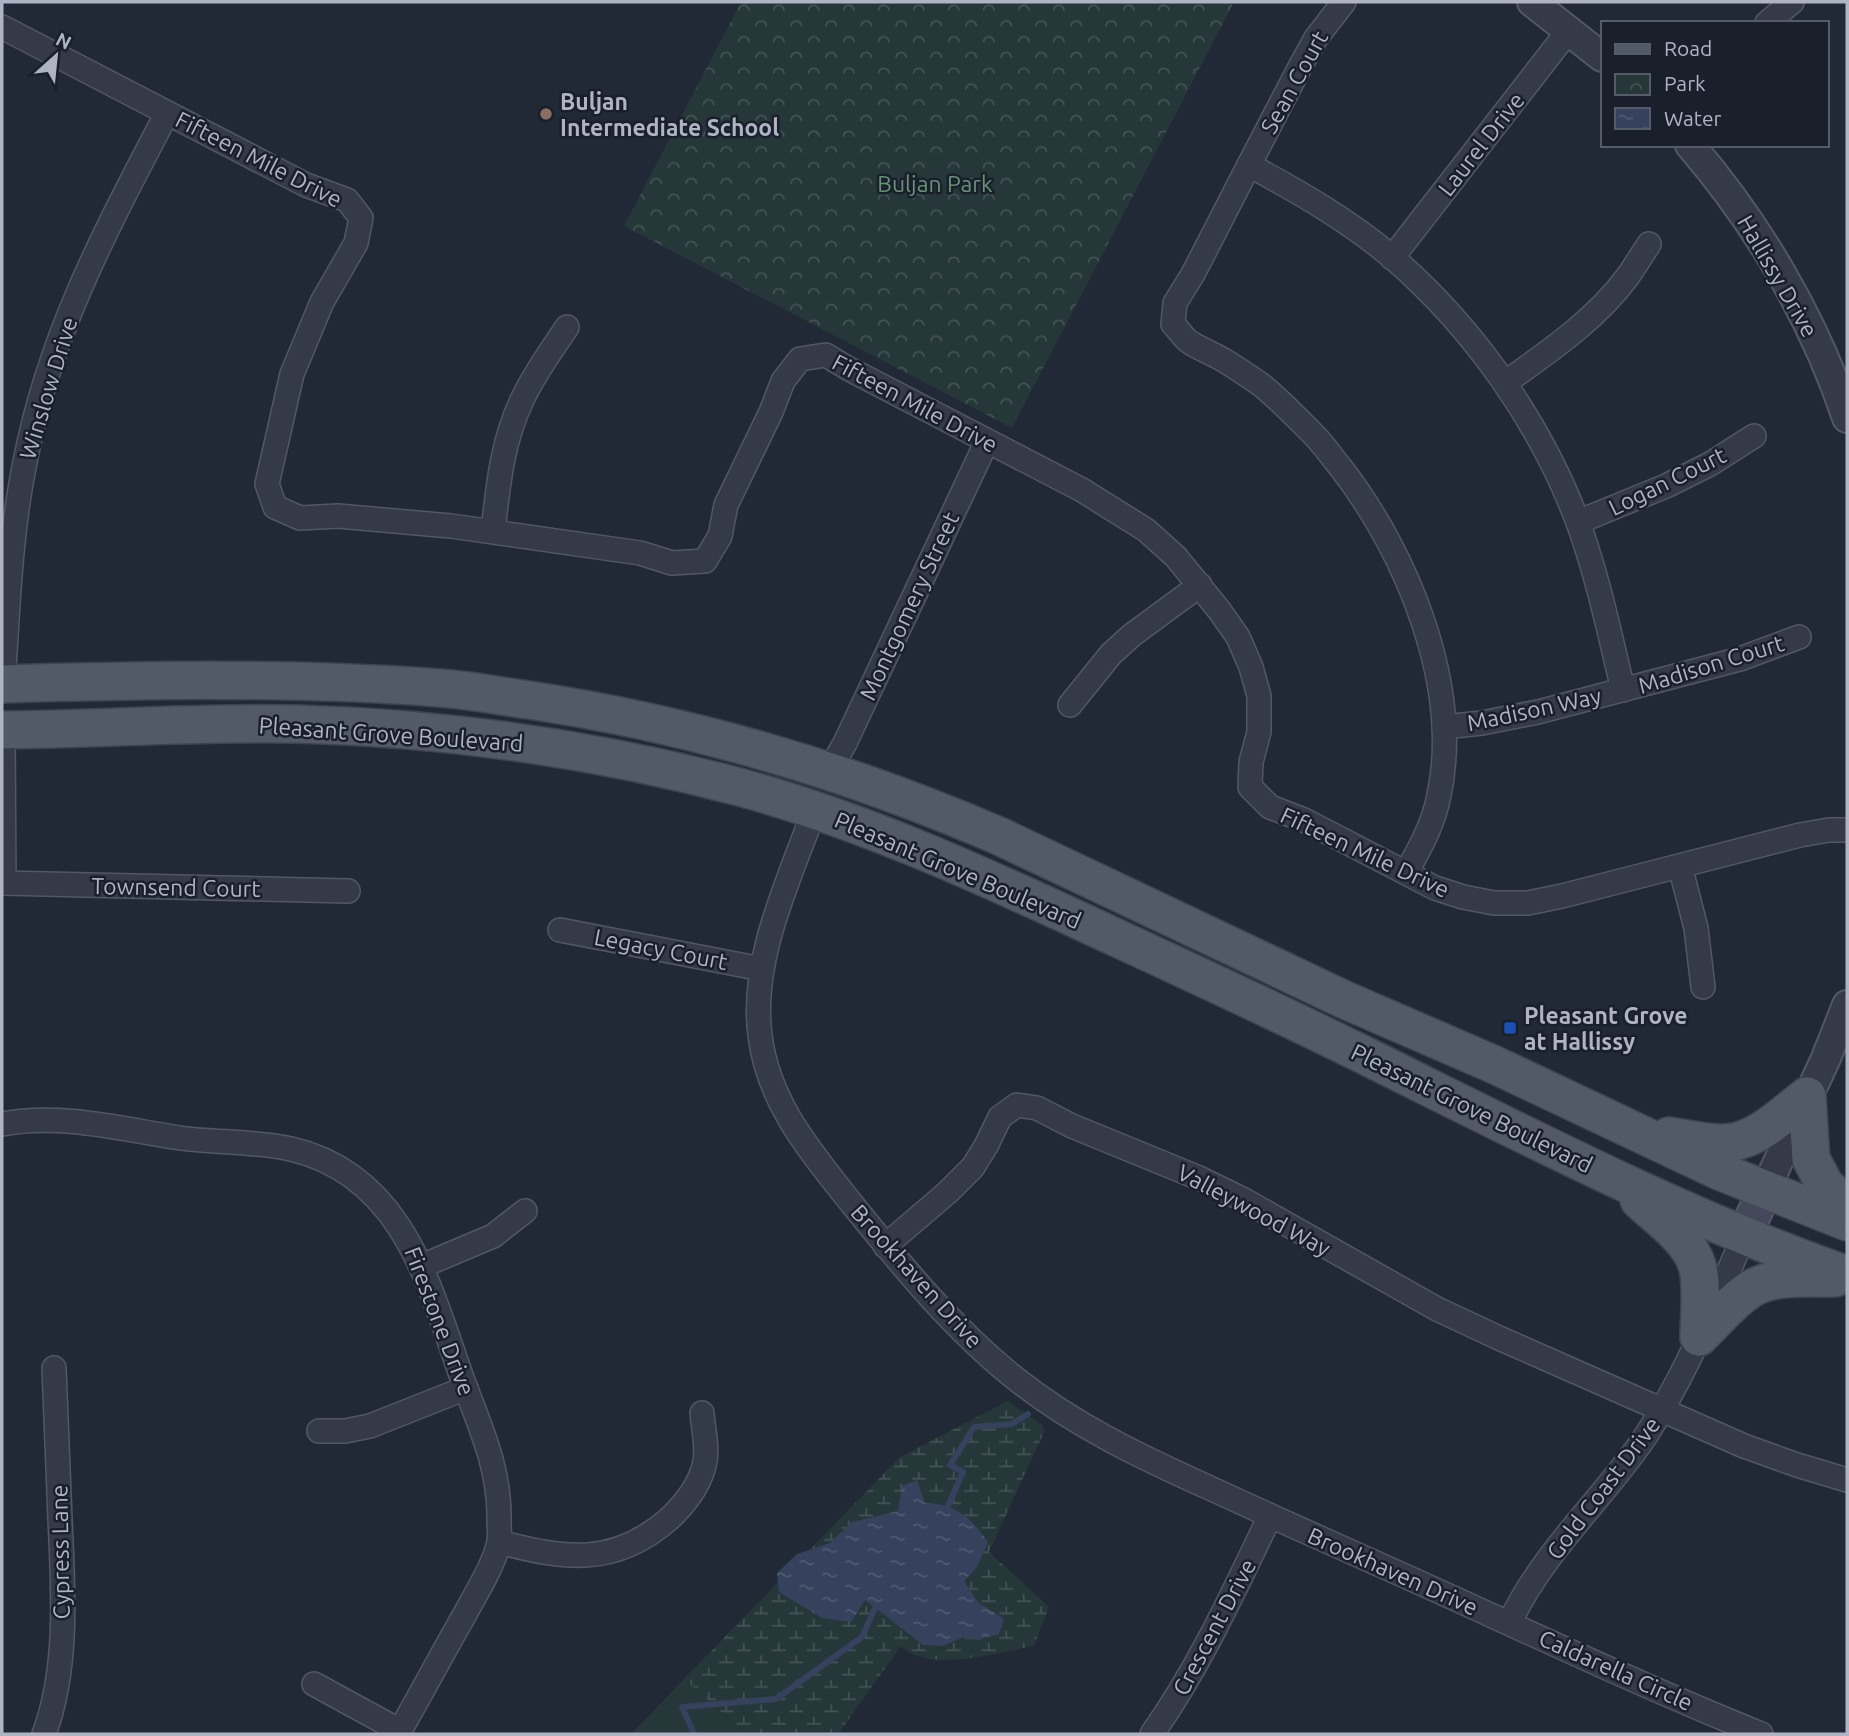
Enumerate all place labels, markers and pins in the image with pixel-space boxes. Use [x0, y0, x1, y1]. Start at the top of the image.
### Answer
place label: Buljan Intermediate School [560, 89, 779, 140]
marker: Buljan Intermediate School [538, 106, 554, 122]
place label: Pleasant Grove at Hallissy [1524, 1003, 1688, 1054]
marker: Pleasant Grove at Hallissy [1502, 1020, 1518, 1036]

